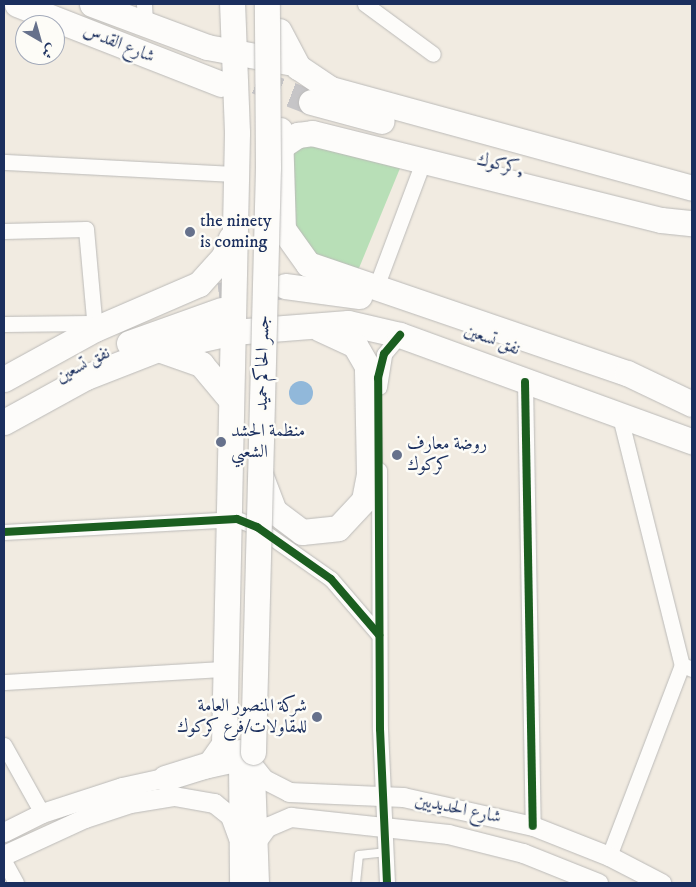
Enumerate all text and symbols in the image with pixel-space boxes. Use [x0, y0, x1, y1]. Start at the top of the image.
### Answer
north arrow [15, 15, 65, 65]
street label: شارع القدس [80, 20, 158, 68]
text: ش [38, 40, 60, 62]
street label: كركوك, [475, 149, 525, 181]
place label: the ninety is coming [200, 211, 272, 253]
marker: the ninety is coming [184, 226, 196, 238]
street label: جسر الحاكم حميد [251, 315, 275, 411]
street label: نفق تسعين [461, 320, 523, 360]
street label: نفق تسعين [52, 342, 114, 388]
place label: منظمة الحشد الشعبي [231, 421, 305, 464]
place label: روضة معارف كركوك [407, 434, 487, 476]
marker: منظمة الحشد الشعبي [215, 436, 227, 448]
marker: روضة معارف كركوك [391, 449, 403, 461]
place label: شركة المنصور العامة للمقاولات/فرع كركوك [177, 696, 307, 739]
marker: شركة المنصور العامة للمقاولات/فرع كركوك [311, 711, 323, 723]
street label: شارع الحديديين [413, 789, 503, 829]

